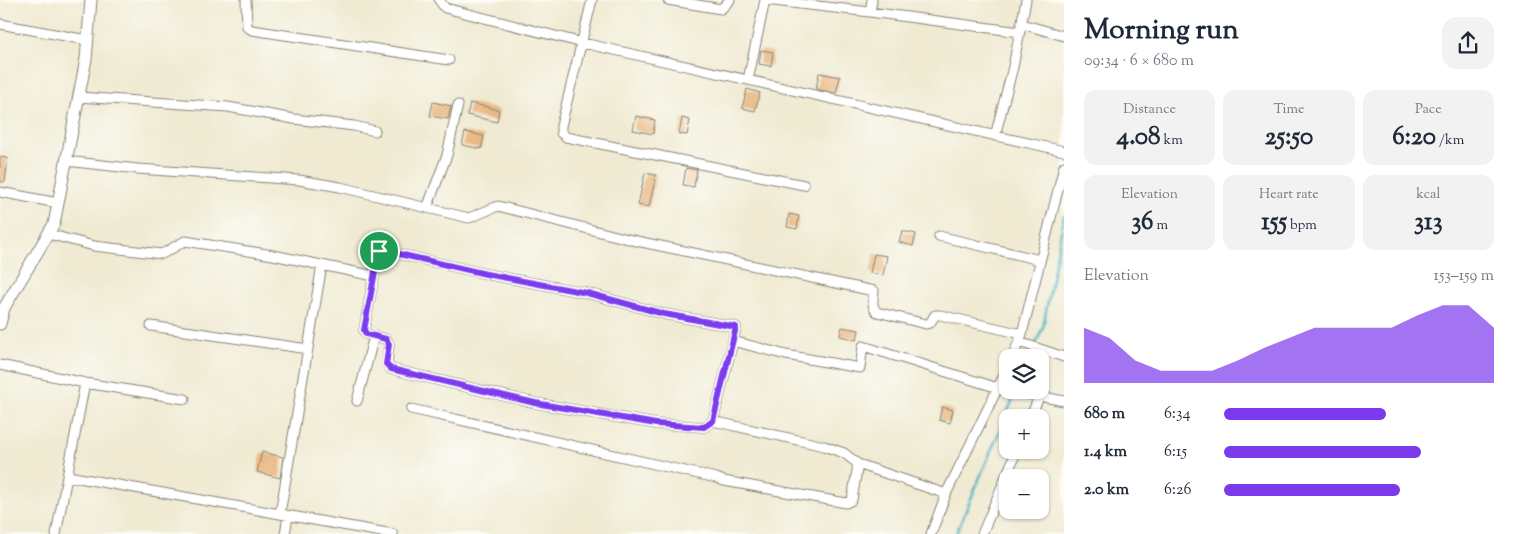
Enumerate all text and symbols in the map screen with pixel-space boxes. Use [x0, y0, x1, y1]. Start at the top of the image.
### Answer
text: Morning run [1084, 11, 1239, 51]
button: share [1442, 17, 1494, 69]
text: 09:34 · 6 × 680 m [1084, 50, 1194, 73]
text: Distance [1123, 100, 1176, 120]
text: Time [1273, 100, 1305, 120]
text: Pace [1415, 100, 1442, 120]
text: 4.08 [1117, 120, 1161, 156]
text: 25:50 [1265, 120, 1313, 156]
text: 6:20 [1392, 120, 1436, 156]
text: km [1161, 131, 1183, 151]
text: /km [1436, 131, 1464, 151]
text: Elevation [1121, 185, 1178, 205]
text: Heart rate [1259, 185, 1319, 205]
text: kcal [1416, 185, 1440, 205]
text: 36 [1131, 205, 1154, 241]
text: 155 [1261, 205, 1287, 241]
text: 313 [1414, 205, 1443, 241]
text: m [1154, 216, 1168, 236]
text: bpm [1287, 216, 1317, 236]
pin [358, 230, 400, 272]
icon: arrive [365, 237, 393, 265]
text: Elevation [1084, 265, 1149, 288]
text: 153–159 m [1434, 265, 1494, 288]
map controls [999, 349, 1049, 519]
button: layers [999, 349, 1049, 399]
text: 680 m [1084, 403, 1125, 426]
text: 6:34 [1164, 403, 1190, 426]
button: + [999, 409, 1049, 459]
text: 1.4 km [1084, 441, 1127, 464]
text: 6:15 [1164, 441, 1187, 464]
button: − [999, 469, 1049, 519]
text: 2.0 km [1084, 479, 1129, 502]
text: 6:26 [1164, 479, 1191, 502]

